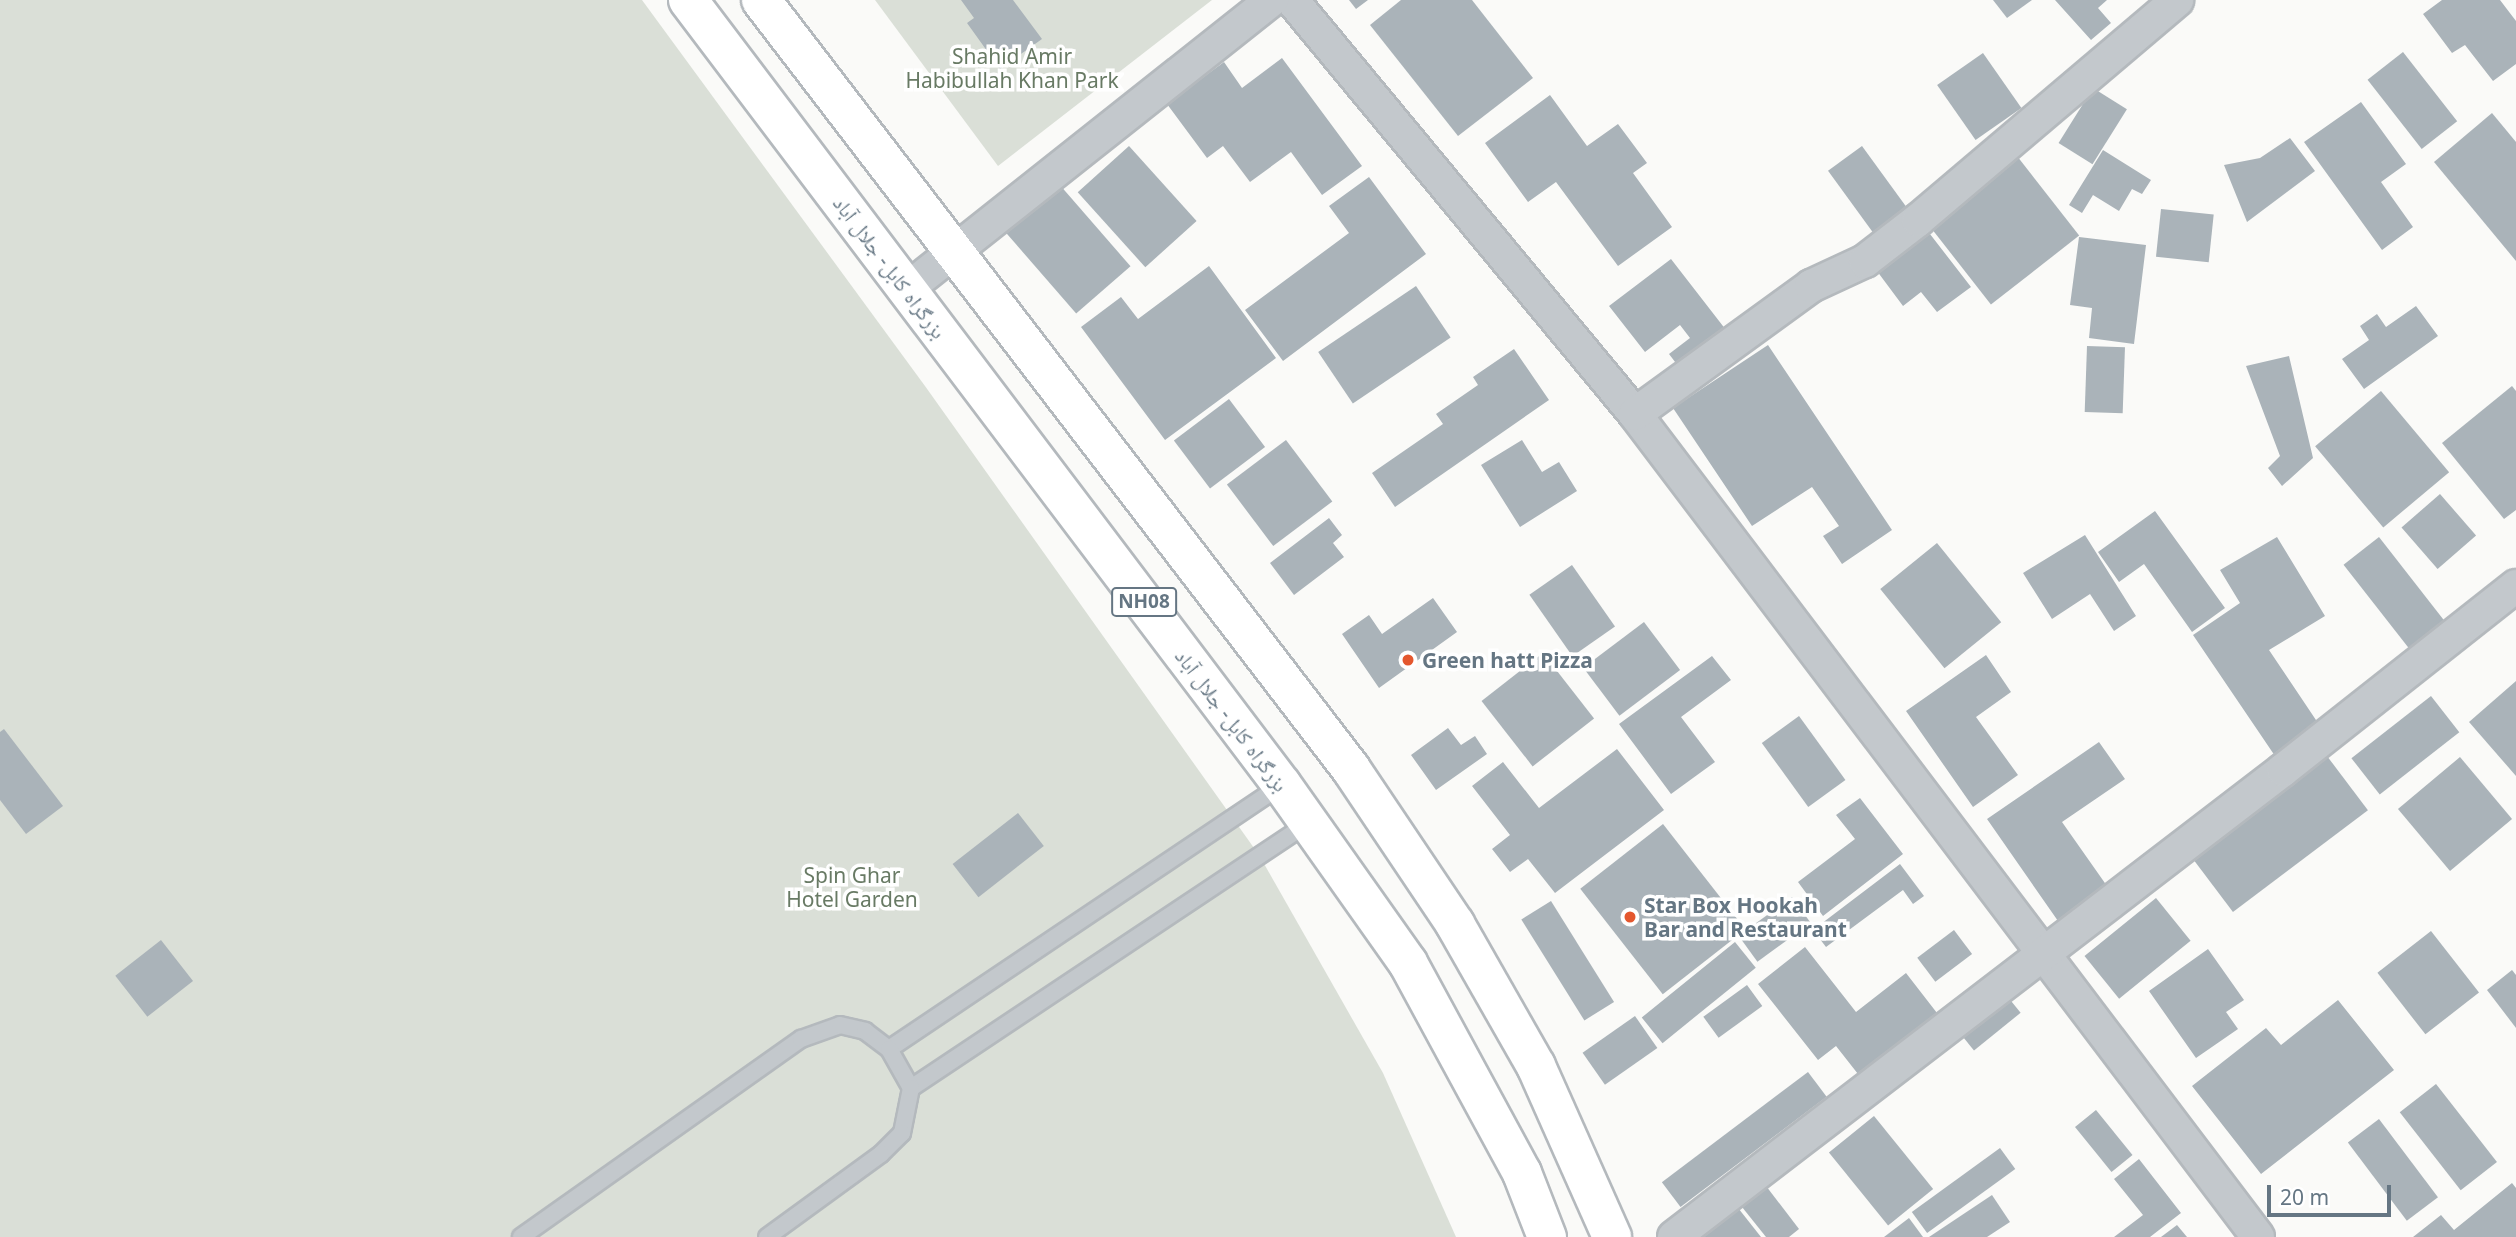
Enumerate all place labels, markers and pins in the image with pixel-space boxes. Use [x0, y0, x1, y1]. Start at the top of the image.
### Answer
place label: Green hatt Pizza [1422, 647, 1593, 673]
marker: Green hatt Pizza [1400, 652, 1416, 668]
place label: Star Box Hookah Bar and Restaurant [1644, 892, 1847, 942]
marker: Star Box Hookah Bar and Restaurant [1622, 909, 1638, 925]

